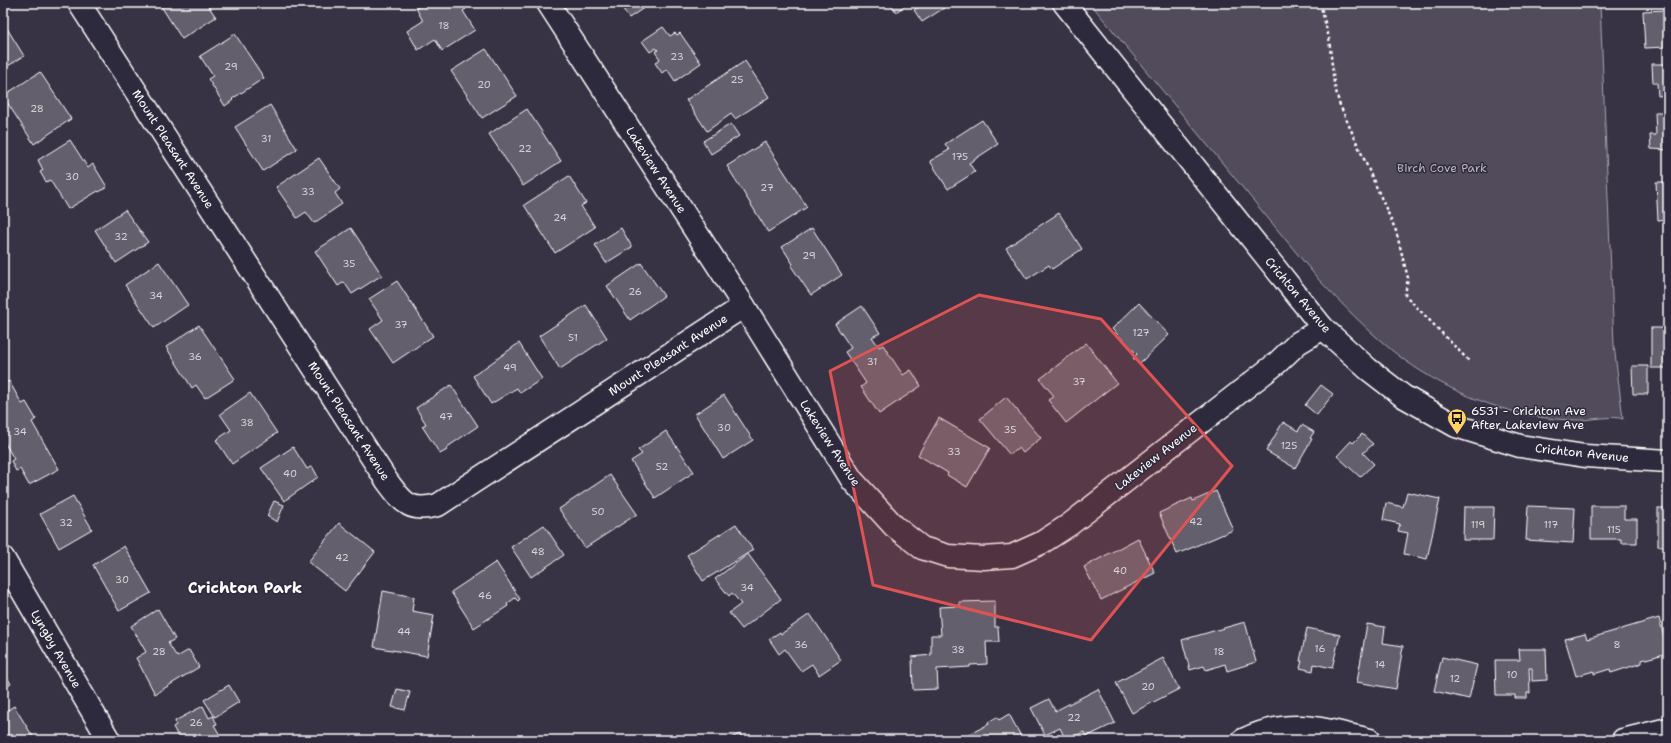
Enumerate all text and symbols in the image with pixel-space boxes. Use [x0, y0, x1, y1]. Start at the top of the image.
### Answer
house number: 18 [438, 19, 450, 32]
house number: 23 [670, 50, 684, 63]
house number: 29 [224, 60, 238, 73]
house number: 25 [731, 73, 743, 86]
house number: 20 [477, 78, 491, 91]
street label: Mount Pleasant Avenue [128, 86, 218, 212]
house number: 28 [30, 102, 44, 115]
street label: Lakeview Avenue [622, 124, 690, 216]
house number: 31 [261, 132, 271, 145]
house number: 22 [518, 142, 532, 155]
house number: 175 [952, 150, 968, 163]
park label: Birch Cove Park [1397, 160, 1487, 176]
house number: 30 [65, 170, 79, 183]
house number: 27 [760, 181, 774, 194]
house number: 33 [301, 185, 315, 198]
house number: 24 [553, 211, 567, 224]
house number: 32 [114, 230, 128, 243]
house number: 29 [802, 249, 816, 262]
street label: Crichton Avenue [1262, 254, 1335, 336]
house number: 35 [343, 257, 355, 270]
house number: 26 [628, 285, 642, 298]
house number: 34 [149, 289, 163, 302]
street label: Mount Pleasant Avenue [605, 310, 731, 400]
house number: 37 [394, 318, 408, 331]
house number: 127 [1133, 326, 1149, 339]
house number: 51 [568, 331, 578, 344]
house number: 36 [188, 350, 202, 363]
house number: 31 [867, 355, 877, 368]
street label: Mount Pleasant Avenue [304, 358, 394, 484]
house number: 49 [503, 361, 517, 374]
house number: 37 [1072, 375, 1086, 388]
street label: Lakeview Avenue [796, 397, 864, 489]
place label: 6531 - Crichton Ave After Lakeview Ave [1471, 403, 1586, 433]
bus stop icon: 6531 - Crichton Ave After Lakeview Ave [1446, 407, 1468, 435]
house number: 47 [439, 410, 453, 423]
house number: 38 [240, 416, 254, 429]
street label: Lakeview Avenue [1112, 420, 1200, 494]
house number: 30 [717, 421, 731, 434]
house number: 35 [1004, 423, 1016, 436]
house number: 34 [13, 425, 27, 438]
house number: 125 [1281, 439, 1297, 452]
street label: Crichton Avenue [1534, 440, 1630, 466]
house number: 33 [947, 445, 961, 458]
house number: 52 [656, 460, 668, 473]
house number: 40 [283, 467, 297, 480]
house number: 50 [591, 505, 605, 518]
house number: 42 [1189, 515, 1203, 528]
house number: 32 [59, 516, 73, 529]
house number: 119 [1471, 518, 1485, 531]
house number: 117 [1544, 518, 1558, 531]
house number: 115 [1607, 523, 1621, 536]
house number: 48 [531, 545, 545, 558]
house number: 42 [335, 551, 349, 564]
house number: 40 [1113, 564, 1127, 577]
house number: 30 [115, 573, 129, 586]
district label: Crichton Park [188, 577, 302, 598]
house number: 34 [740, 581, 754, 594]
house number: 46 [478, 589, 492, 602]
street label: Lyngby Avenue [27, 607, 85, 691]
house number: 44 [397, 625, 411, 638]
house number: 36 [794, 638, 808, 651]
house number: 8 [1614, 638, 1621, 651]
house number: 16 [1315, 642, 1325, 655]
house number: 38 [951, 643, 965, 656]
house number: 28 [152, 645, 166, 658]
house number: 18 [1213, 645, 1225, 658]
house number: 14 [1375, 658, 1385, 671]
house number: 10 [1507, 668, 1517, 681]
house number: 12 [1450, 672, 1460, 685]
house number: 20 [1141, 680, 1155, 693]
house number: 22 [1067, 711, 1081, 724]
house number: 26 [189, 716, 203, 729]

